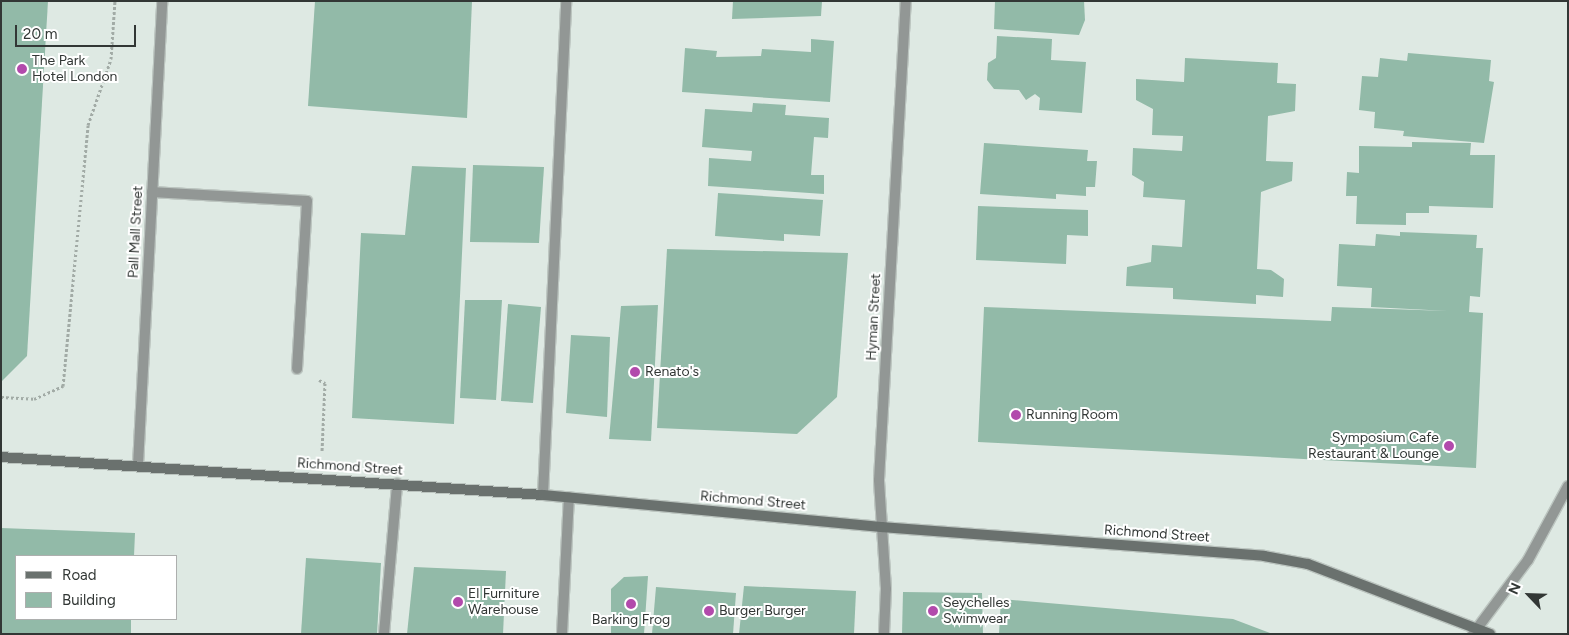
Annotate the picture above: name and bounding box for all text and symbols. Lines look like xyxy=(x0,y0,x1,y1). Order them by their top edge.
scale bar xyxy=(18,15,139,47)
text: 20 m xyxy=(23,25,57,43)
place label: The Park Hotel London xyxy=(32,53,117,85)
marker: The Park Hotel London xyxy=(16,63,28,75)
street label: Pall Mall Street xyxy=(125,185,147,279)
street label: Hyman Street xyxy=(863,273,885,361)
place label: Renato's xyxy=(645,364,699,380)
marker: Renato's xyxy=(629,366,641,378)
place label: Running Room xyxy=(1026,407,1118,423)
marker: Running Room xyxy=(1010,409,1022,421)
place label: Symposium Cafe Restaurant & Lounge xyxy=(1308,430,1439,462)
marker: Symposium Cafe Restaurant & Lounge xyxy=(1443,440,1455,452)
street label: Richmond Street xyxy=(296,455,404,479)
street label: Richmond Street xyxy=(699,488,807,514)
street label: Richmond Street xyxy=(1103,522,1211,546)
legend xyxy=(15,555,178,620)
text: Road xyxy=(62,566,97,584)
north arrow xyxy=(1504,570,1554,620)
text: N xyxy=(1505,580,1525,597)
place label: El Furniture Warehouse xyxy=(468,586,539,618)
text: Building xyxy=(62,591,116,609)
place label: Seychelles Swimwear xyxy=(943,595,1010,628)
marker: El Furniture Warehouse xyxy=(452,596,464,608)
marker: Barking Frog xyxy=(625,598,637,610)
place label: Burger Burger xyxy=(719,603,806,619)
marker: Burger Burger xyxy=(703,605,715,617)
marker: Seychelles Swimwear xyxy=(927,605,939,617)
place label: Barking Frog xyxy=(592,612,670,628)

